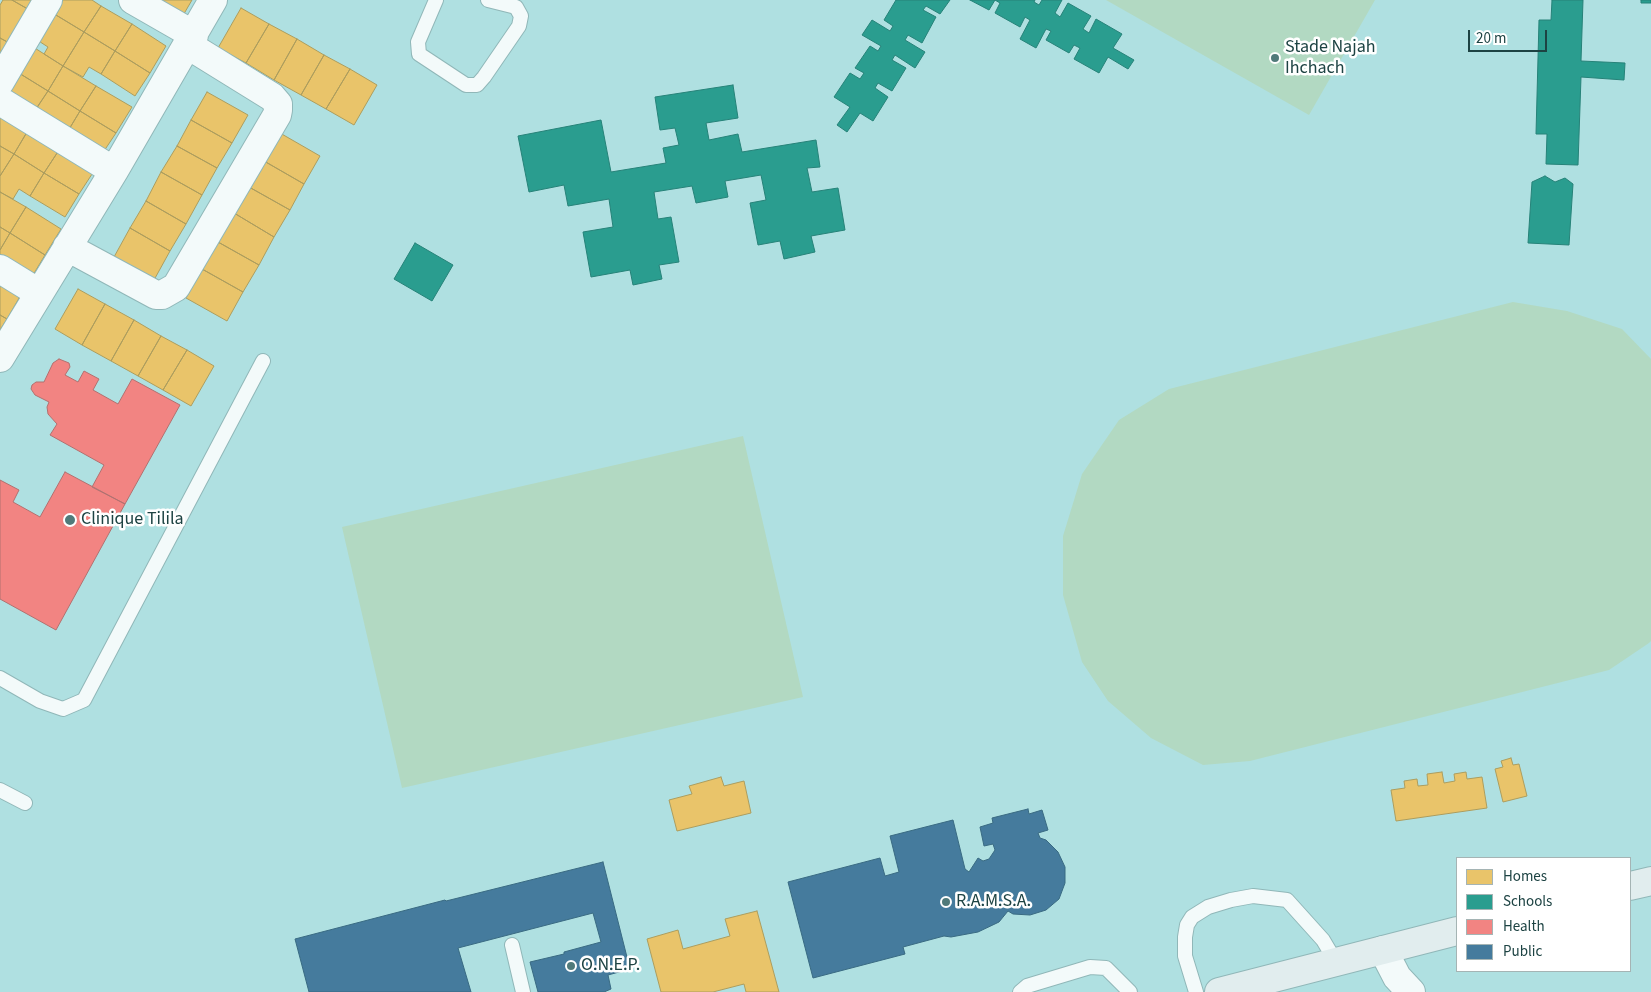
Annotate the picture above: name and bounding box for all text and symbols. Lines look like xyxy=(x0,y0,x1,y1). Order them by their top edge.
scale bar xyxy=(1471,20,1550,52)
text: 20 m xyxy=(1476,28,1506,49)
place label: Stade Najah Ihchach xyxy=(1285,37,1376,80)
marker: Stade Najah Ihchach xyxy=(1269,52,1281,64)
place label: Clinique Tilila xyxy=(81,509,184,531)
marker: Clinique Tilila xyxy=(63,513,77,527)
legend xyxy=(1456,857,1631,972)
text: Homes xyxy=(1503,866,1547,887)
place label: R.A.M.S.A. xyxy=(956,891,1031,913)
text: Schools xyxy=(1503,891,1552,912)
marker: R.A.M.S.A. xyxy=(940,896,952,908)
text: Health xyxy=(1503,916,1545,937)
text: Public xyxy=(1503,941,1542,962)
place label: O.N.E.P. xyxy=(581,955,640,977)
marker: O.N.E.P. xyxy=(565,960,577,972)

